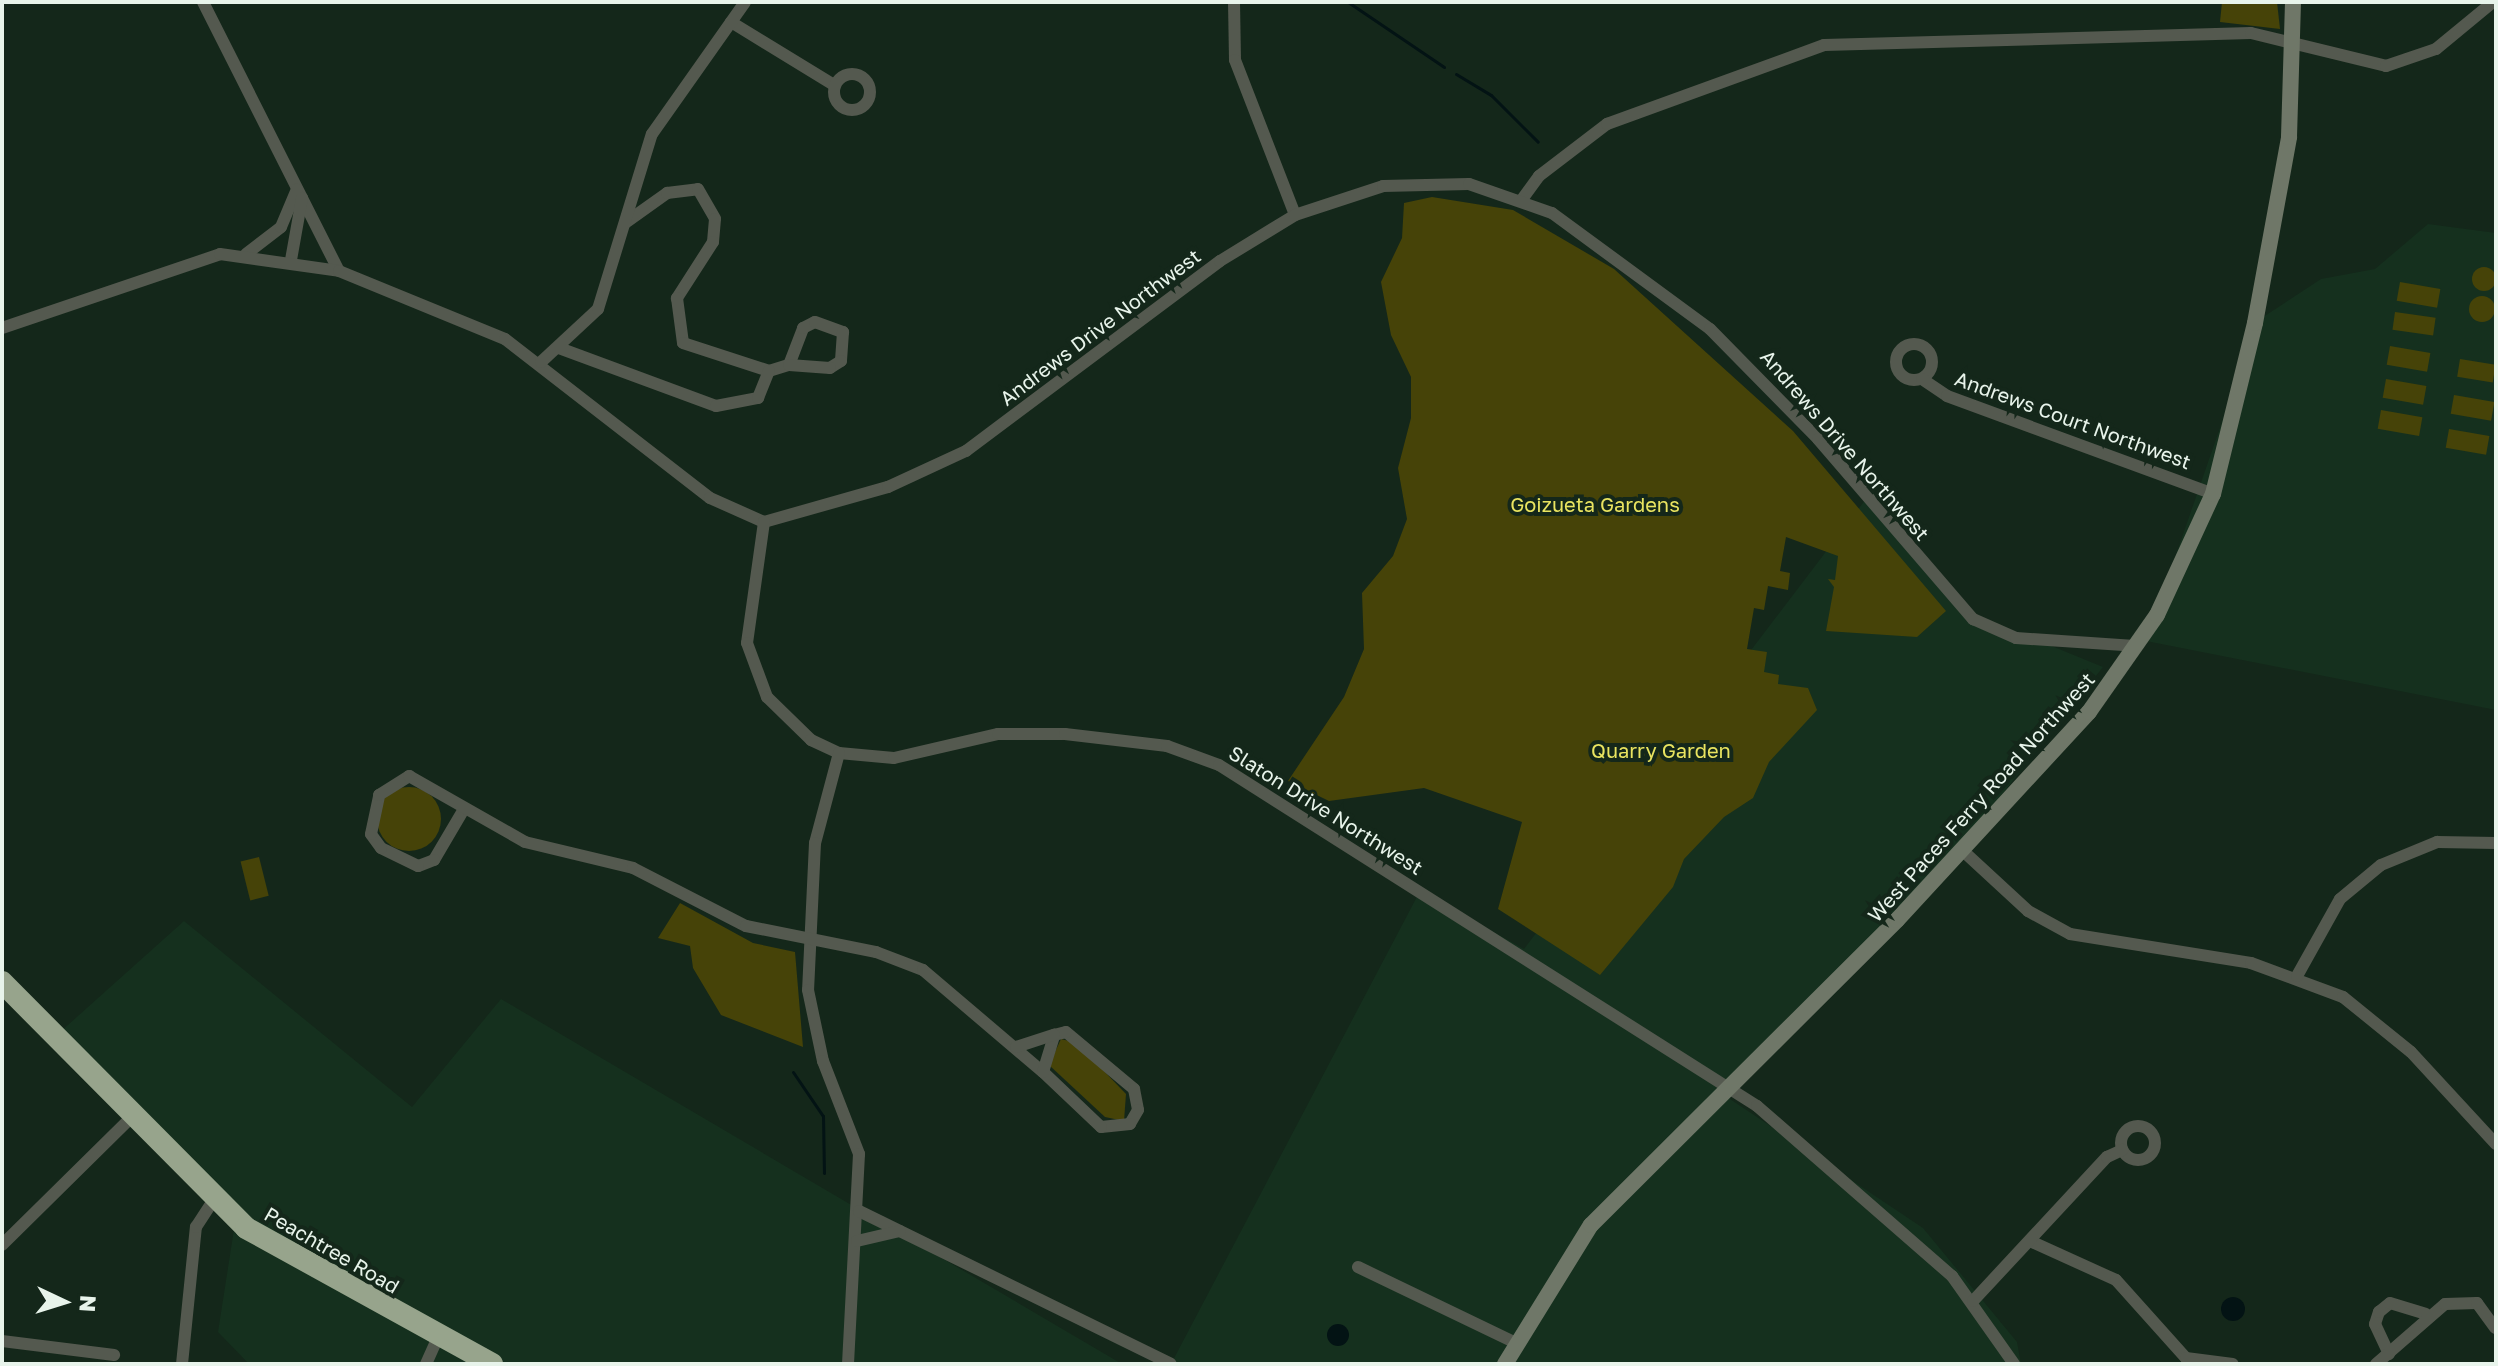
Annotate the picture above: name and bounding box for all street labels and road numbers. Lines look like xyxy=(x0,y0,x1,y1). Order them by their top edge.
street label: Andrews Drive Northwest xyxy=(995,244,1205,410)
street label: Andrews Drive Northwest xyxy=(1756,345,1934,545)
street label: Andrews Court Northwest xyxy=(1952,366,2194,474)
street label: West Paces Ferry Road Northwest xyxy=(1863,667,2099,927)
street label: Slaton Drive Northwest xyxy=(1225,741,1427,879)
street label: Peachtree Road xyxy=(260,1202,404,1298)

